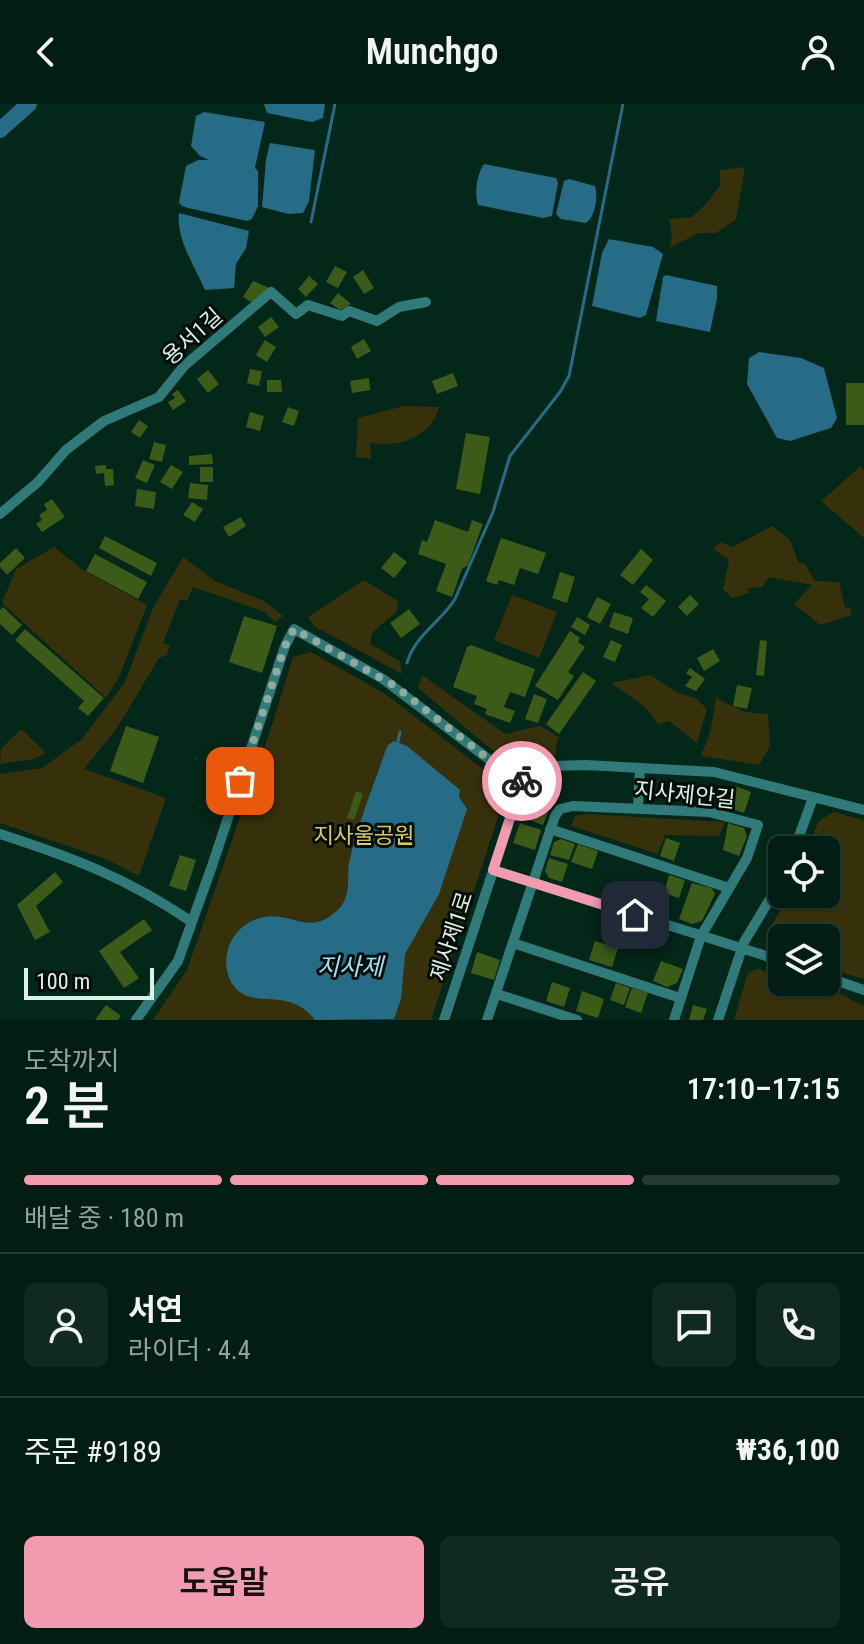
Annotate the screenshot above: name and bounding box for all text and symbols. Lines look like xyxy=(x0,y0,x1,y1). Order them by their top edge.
icon: back xyxy=(24,30,68,74)
icon: person xyxy=(796,30,840,74)
text: Munchgo xyxy=(366,31,498,73)
street label: 용서1길 xyxy=(157,303,227,370)
courier xyxy=(482,741,562,821)
pin xyxy=(206,747,274,815)
icon: bag xyxy=(218,759,262,803)
icon: bike xyxy=(500,759,544,803)
street label: 지사제안길 xyxy=(633,777,737,812)
park label: 지사울공원 xyxy=(313,823,415,848)
map controls xyxy=(768,836,840,996)
button: locate xyxy=(768,836,840,908)
pin xyxy=(601,881,669,949)
street label: 제사제1로 xyxy=(425,889,478,984)
icon: home xyxy=(613,893,657,937)
button: layers xyxy=(768,924,840,996)
water label: 지사제 xyxy=(317,953,386,981)
scale bar xyxy=(24,964,154,1000)
text: 100 m xyxy=(36,969,90,994)
text: 도착까지 xyxy=(24,1046,120,1076)
text: 17:10–17:15 xyxy=(687,1071,840,1106)
text: 2 분 xyxy=(24,1076,110,1137)
text: 배달 중 · 180 m xyxy=(24,1203,184,1233)
button: person xyxy=(24,1283,108,1367)
button: chat xyxy=(652,1283,736,1367)
button: phone xyxy=(756,1283,840,1367)
text: 서연 xyxy=(128,1292,183,1327)
text: 라이더 · 4.4 xyxy=(128,1335,251,1365)
text: ₩36,100 xyxy=(736,1432,840,1467)
text: 주문 #9189 xyxy=(24,1434,162,1469)
button: 도움말 xyxy=(24,1536,424,1628)
button: 공유 xyxy=(440,1536,840,1628)

